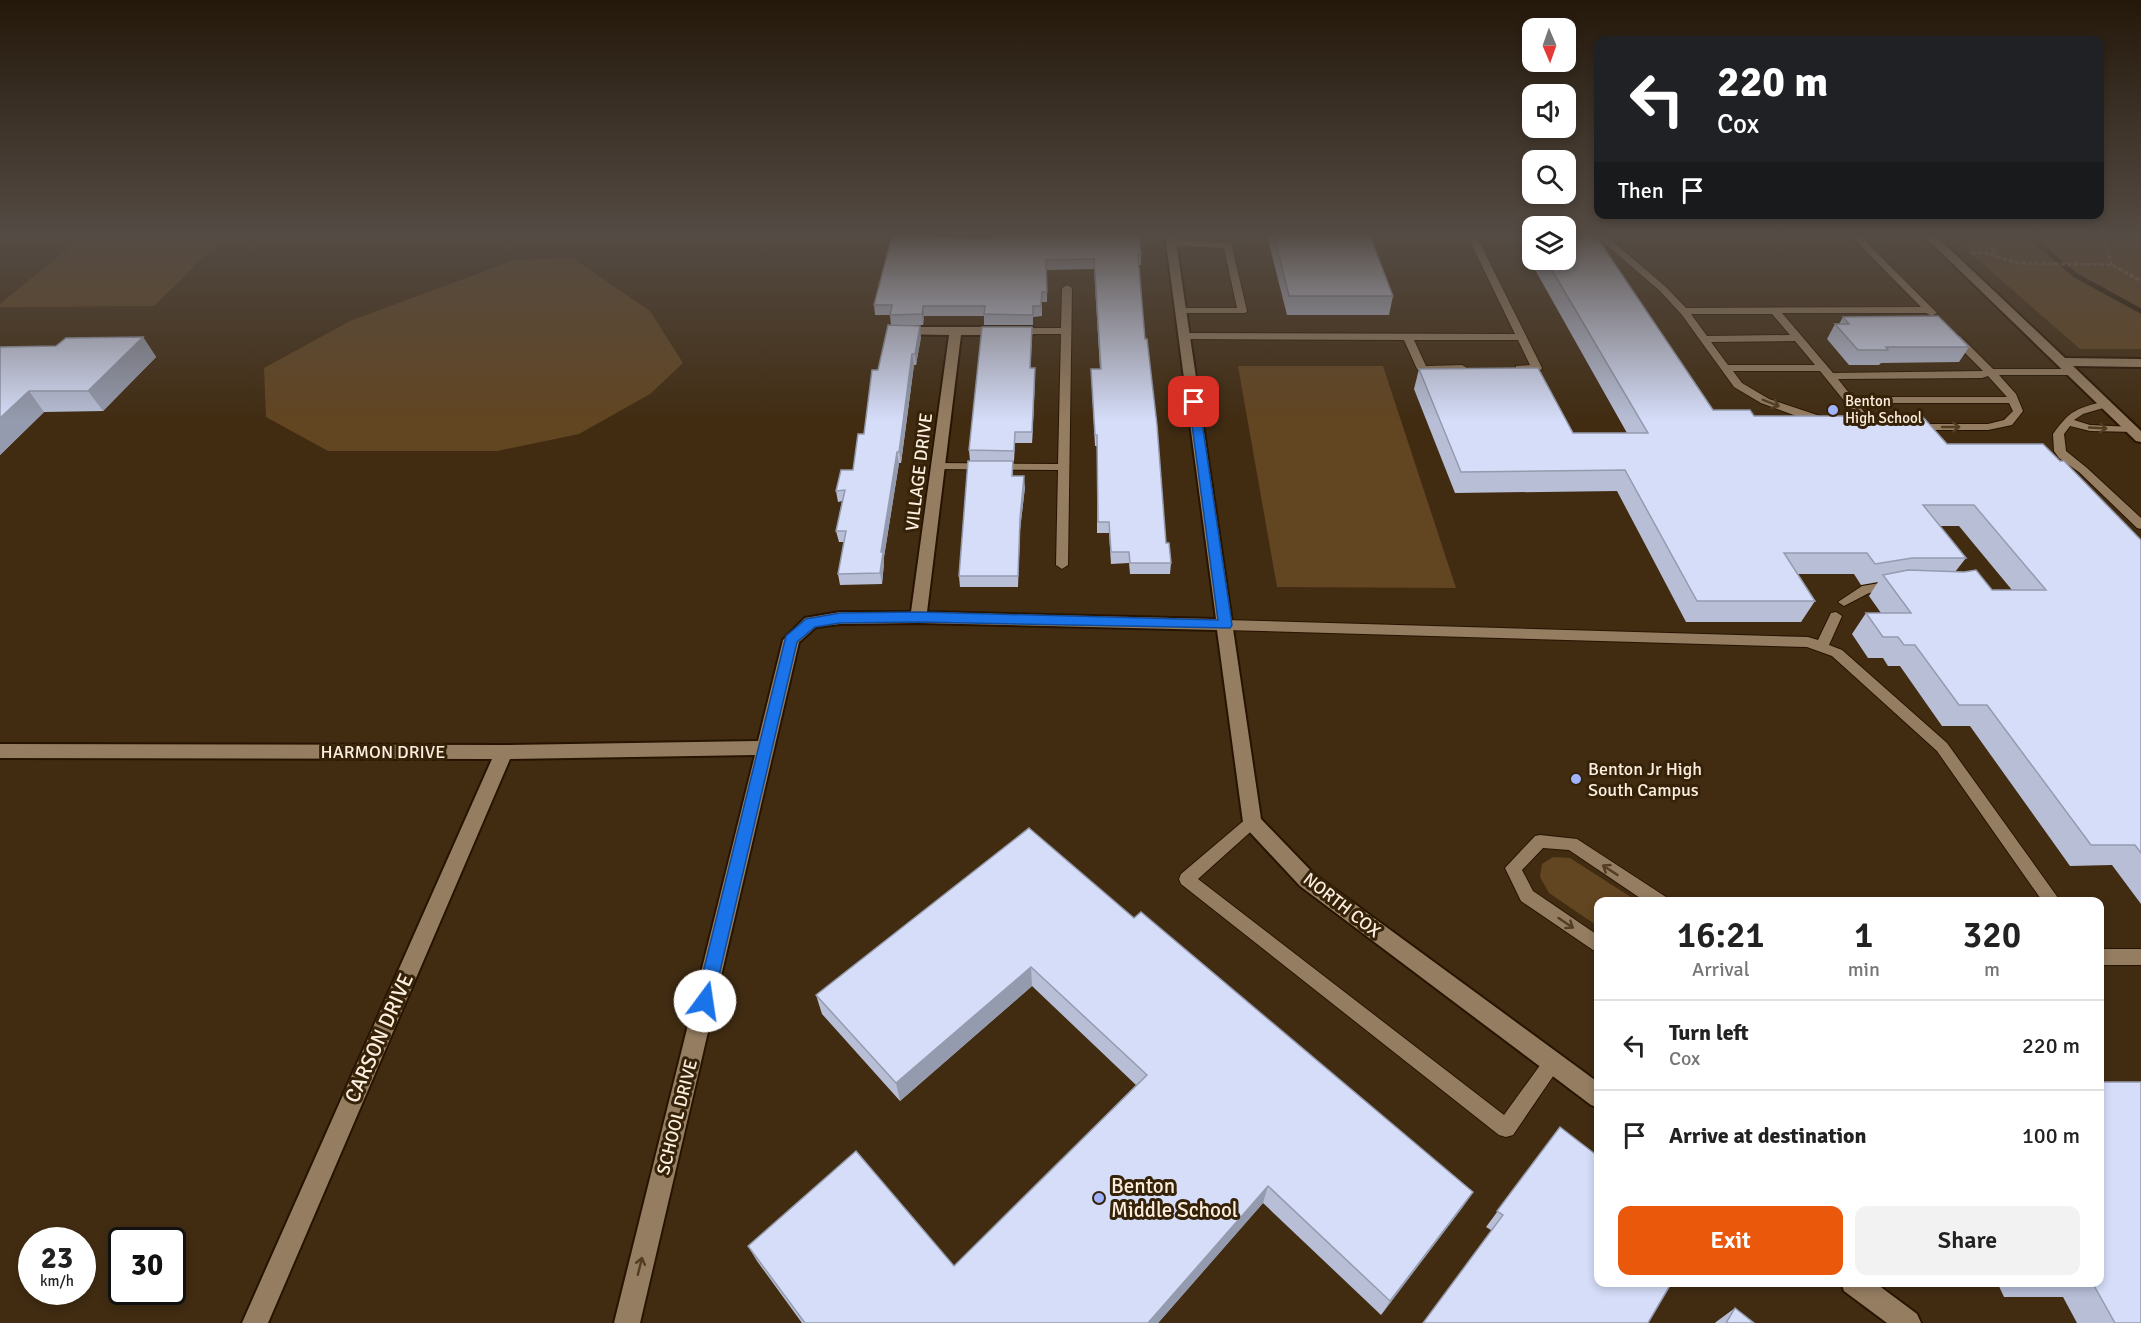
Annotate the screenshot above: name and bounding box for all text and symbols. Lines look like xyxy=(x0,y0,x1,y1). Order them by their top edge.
north arrow xyxy=(1522,18,1576,72)
map controls xyxy=(1522,18,1576,270)
text: 220 m xyxy=(1717,57,1828,108)
icon: left xyxy=(1618,60,1696,138)
button: sound xyxy=(1522,84,1576,138)
text: Cox xyxy=(1717,108,1759,141)
button: search xyxy=(1522,150,1576,204)
icon: arrive xyxy=(1676,174,1709,207)
text: Then xyxy=(1618,177,1664,204)
button: layers xyxy=(1522,216,1576,270)
pin xyxy=(1168,376,1219,427)
icon: arrive xyxy=(1177,385,1210,418)
place label: Benton High School xyxy=(1845,392,1922,427)
one-way arrow xyxy=(1762,398,1780,409)
marker: Benton High School xyxy=(1826,403,1840,417)
street label: VILLAGE DRIVE xyxy=(901,412,937,532)
one-way arrow xyxy=(1940,421,1960,433)
one-way arrow xyxy=(2088,423,2108,434)
street label: HARMON DRIVE xyxy=(321,741,445,763)
place label: Benton Jr High South Campus xyxy=(1588,758,1702,801)
marker: Benton Jr High South Campus xyxy=(1569,772,1583,786)
one-way arrow xyxy=(1602,863,1619,876)
street label: NORTH COX xyxy=(1299,868,1386,942)
text: 16:21 xyxy=(1677,913,1765,958)
text: 1 xyxy=(1854,913,1874,958)
text: 320 xyxy=(1963,913,2021,958)
one-way arrow xyxy=(1558,917,1574,929)
text: Arrival xyxy=(1692,957,1750,982)
text: min xyxy=(1848,957,1880,982)
text: m xyxy=(1984,957,2000,982)
street label: CARSON DRIVE xyxy=(339,969,419,1107)
position arrow xyxy=(673,969,737,1033)
text: Turn left xyxy=(1669,1019,1749,1046)
icon: left xyxy=(1618,1029,1651,1062)
text: 220 m xyxy=(2022,1032,2080,1059)
text: Cox xyxy=(1669,1046,1700,1071)
street label: SCHOOL DRIVE xyxy=(652,1057,702,1177)
icon: arrive xyxy=(1618,1119,1651,1152)
text: Arrive at destination xyxy=(1669,1122,1866,1149)
text: 100 m xyxy=(2022,1122,2080,1149)
place label: Benton Middle School xyxy=(1111,1173,1238,1223)
marker: Benton Middle School xyxy=(1092,1191,1106,1205)
button: Exit xyxy=(1618,1206,1843,1275)
button: Share xyxy=(1855,1206,2080,1275)
speed limit sign: 30 xyxy=(108,1227,186,1305)
text: 23 xyxy=(41,1240,73,1277)
one-way arrow xyxy=(635,1257,647,1276)
text: km/h xyxy=(40,1272,74,1290)

